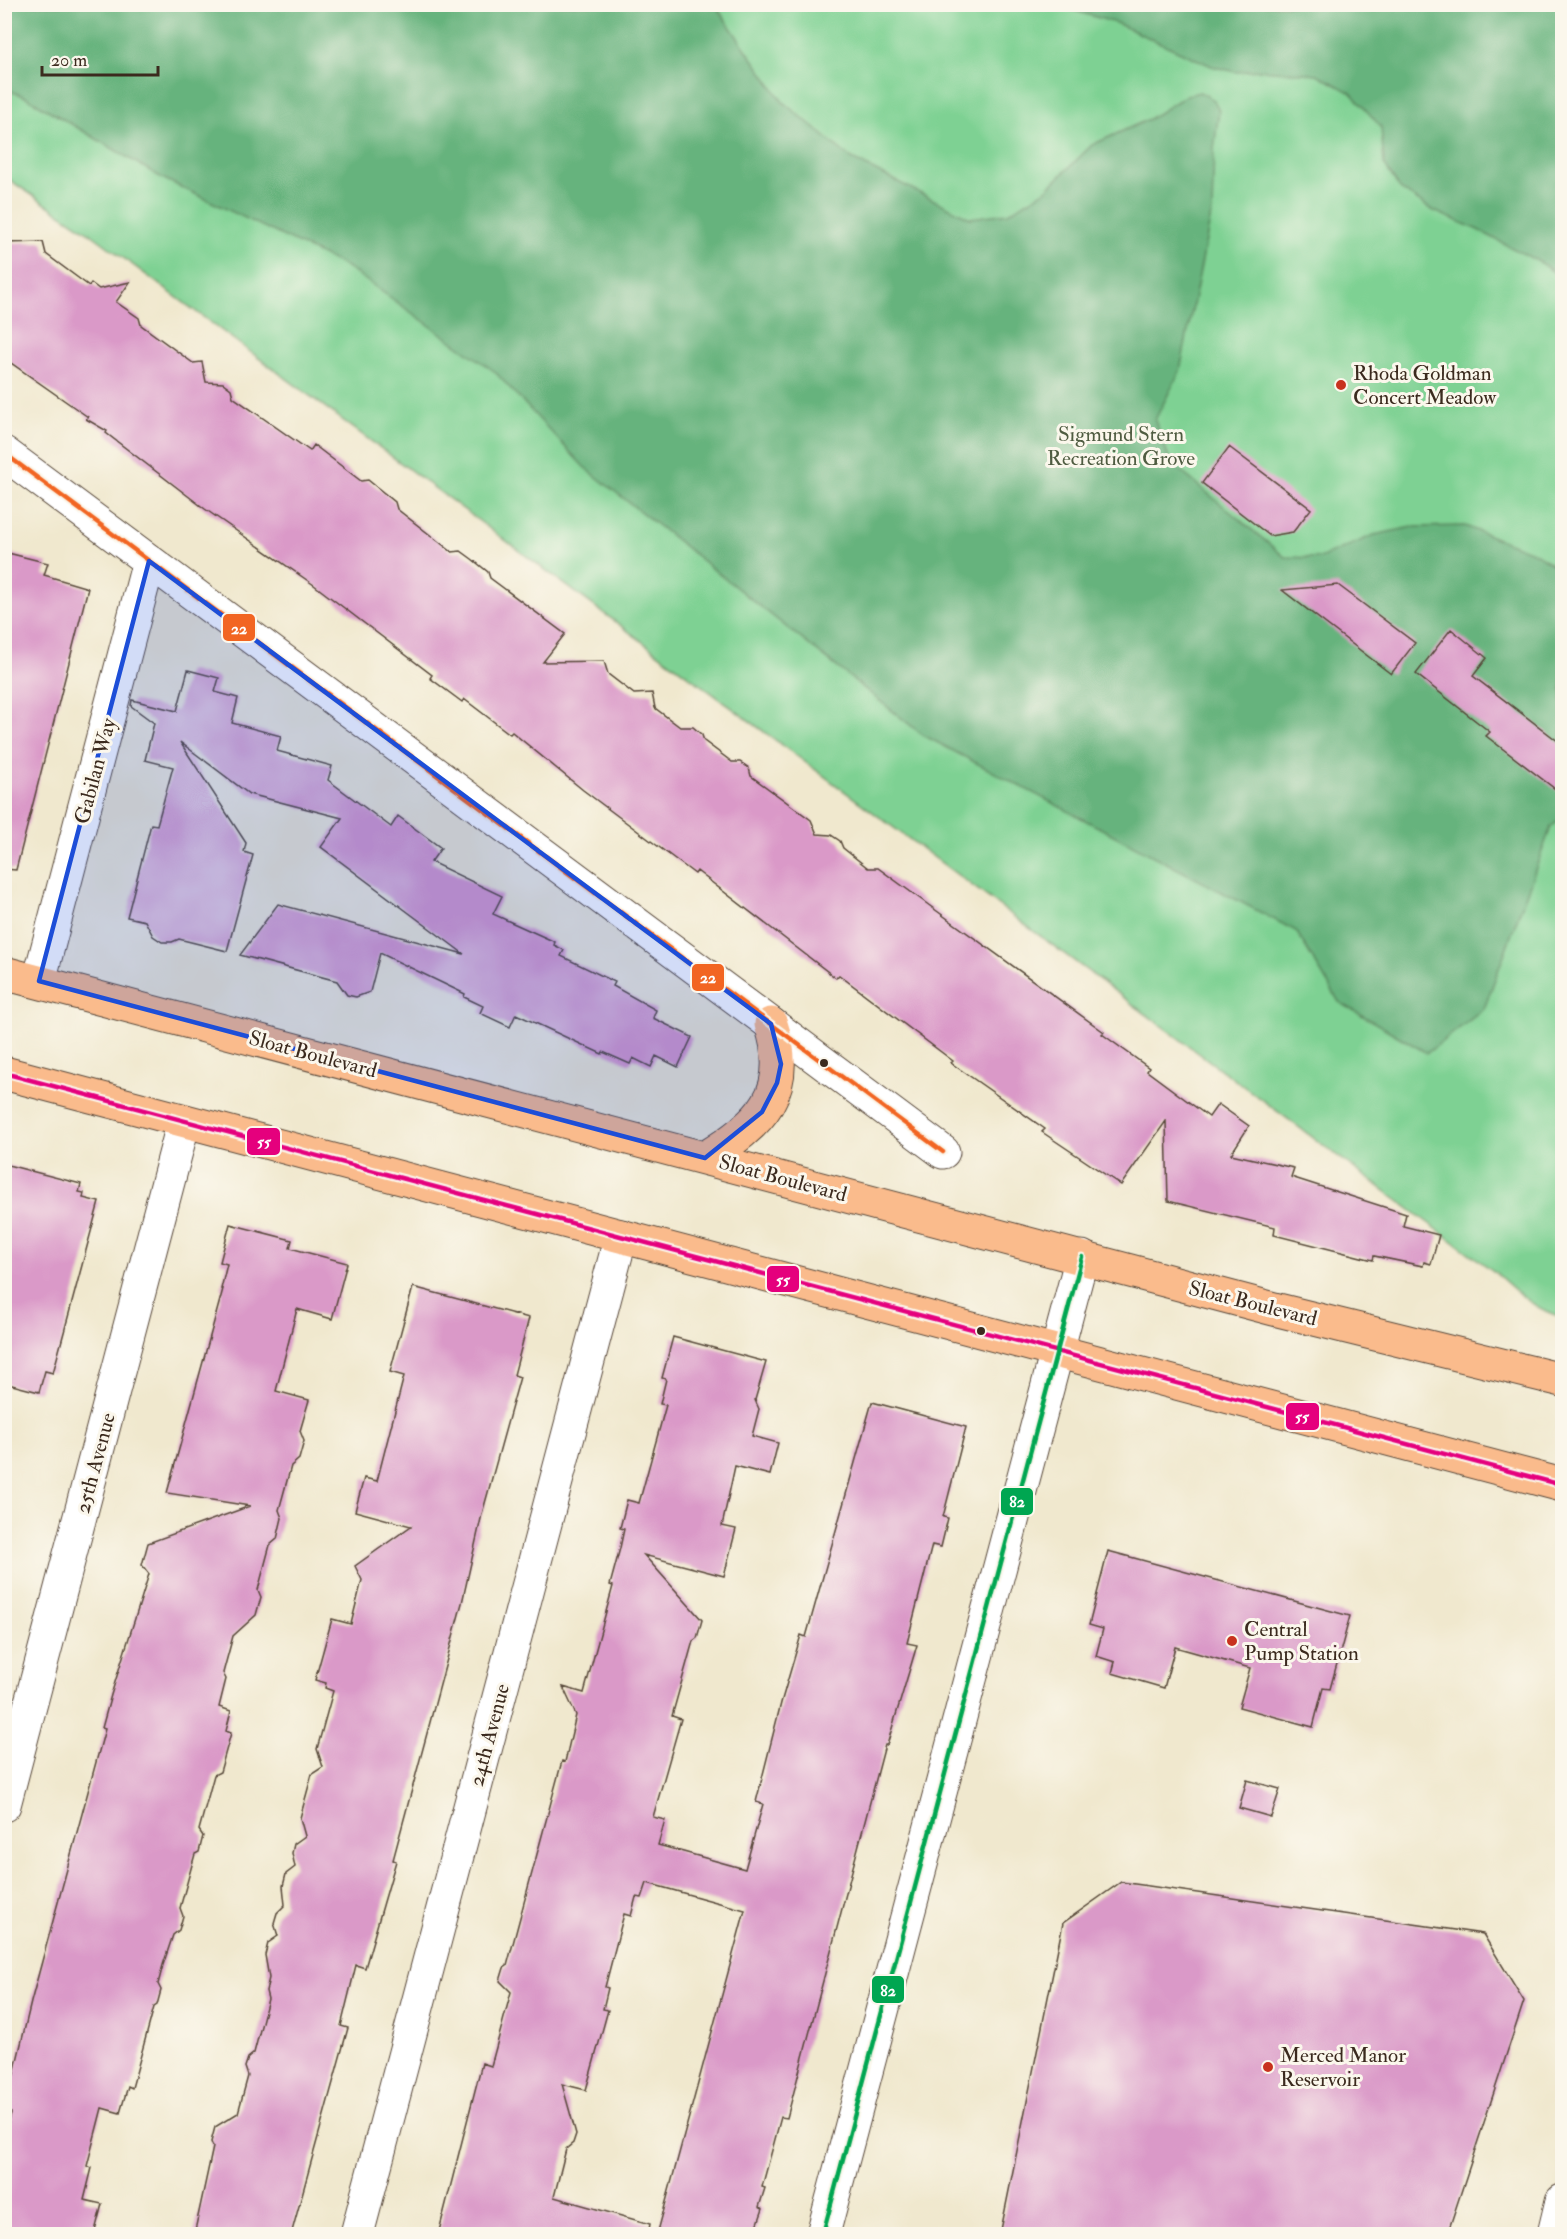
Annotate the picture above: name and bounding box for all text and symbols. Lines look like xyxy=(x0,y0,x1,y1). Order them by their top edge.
scale bar xyxy=(42,39,158,77)
text: 20 m xyxy=(51,49,87,72)
place label: Rhoda Goldman Concert Meadow xyxy=(1353,360,1497,411)
marker: Rhoda Goldman Concert Meadow xyxy=(1334,378,1348,392)
park label: Sigmund Stern Recreation Grove xyxy=(1047,421,1195,472)
line badge: 22 xyxy=(222,613,256,642)
text: 22 xyxy=(231,619,247,639)
street label: Gabilan Way xyxy=(68,714,123,827)
line badge: 22 xyxy=(691,963,725,992)
text: 22 xyxy=(700,968,716,988)
street label: Sloat Boulevard xyxy=(246,1024,380,1085)
unlabelled marker xyxy=(818,1057,830,1069)
line badge: 55 xyxy=(246,1127,281,1156)
text: 55 xyxy=(257,1132,272,1152)
street label: Sloat Boulevard xyxy=(716,1148,850,1209)
line badge: 55 xyxy=(766,1265,800,1293)
text: 55 xyxy=(776,1270,791,1290)
street label: Sloat Boulevard xyxy=(1186,1274,1321,1333)
unlabelled marker xyxy=(975,1325,987,1337)
line badge: 55 xyxy=(1285,1402,1320,1431)
text: 55 xyxy=(1295,1407,1310,1427)
street label: 25th Avenue xyxy=(69,1410,122,1516)
line badge: 82 xyxy=(1000,1487,1034,1516)
text: 82 xyxy=(1009,1492,1025,1512)
place label: Central Pump Station xyxy=(1244,1616,1359,1667)
marker: Central Pump Station xyxy=(1225,1634,1239,1648)
street label: 24th Avenue xyxy=(463,1681,516,1789)
line badge: 82 xyxy=(871,1975,905,2004)
text: 82 xyxy=(880,1981,896,2001)
place label: Merced Manor Reservoir xyxy=(1280,2042,1406,2093)
marker: Merced Manor Reservoir xyxy=(1261,2060,1275,2074)

